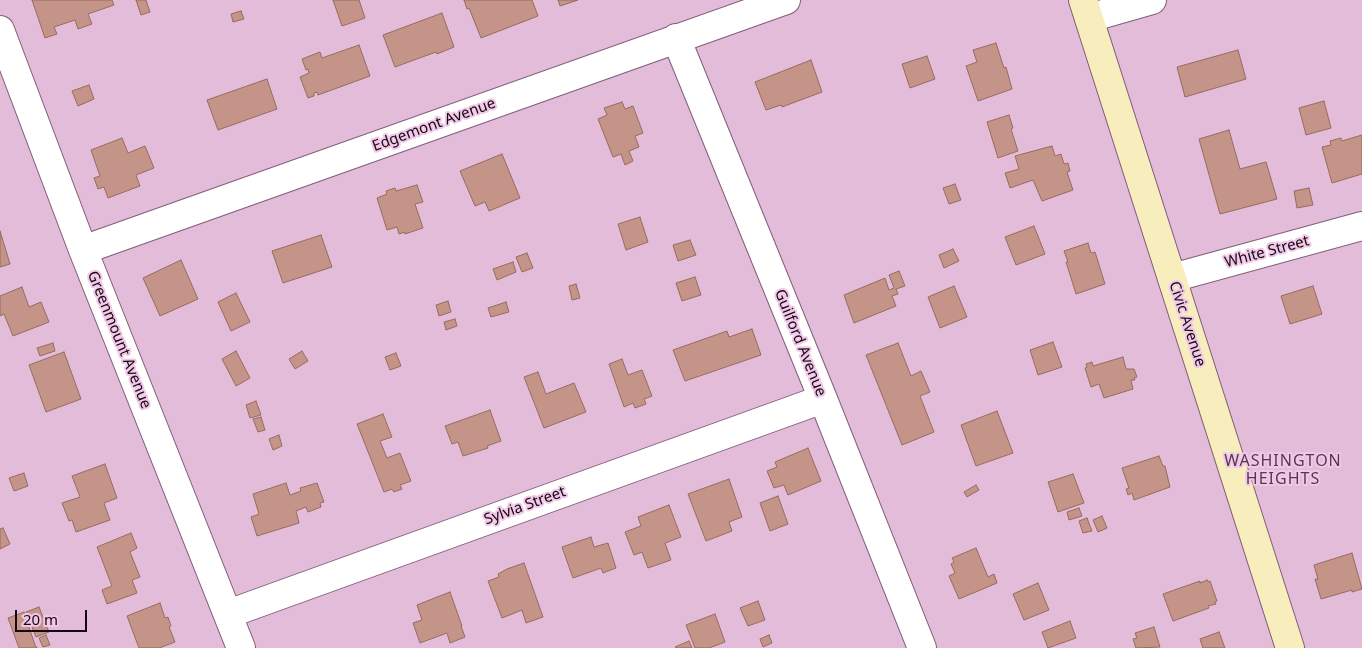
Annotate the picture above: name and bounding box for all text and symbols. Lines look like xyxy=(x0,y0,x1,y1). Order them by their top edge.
street label: Edgemont Avenue xyxy=(370,94,498,156)
street label: White Street xyxy=(1223,232,1311,272)
street label: Greenmount Avenue xyxy=(83,269,155,411)
street label: Civic Avenue xyxy=(1165,279,1209,369)
street label: Guilford Avenue xyxy=(770,287,830,399)
district label: WASHINGTON HEIGHTS xyxy=(1223,451,1343,489)
street label: Sylvia Street xyxy=(482,483,568,529)
scale bar xyxy=(18,600,90,632)
text: 20 m xyxy=(23,609,58,629)

